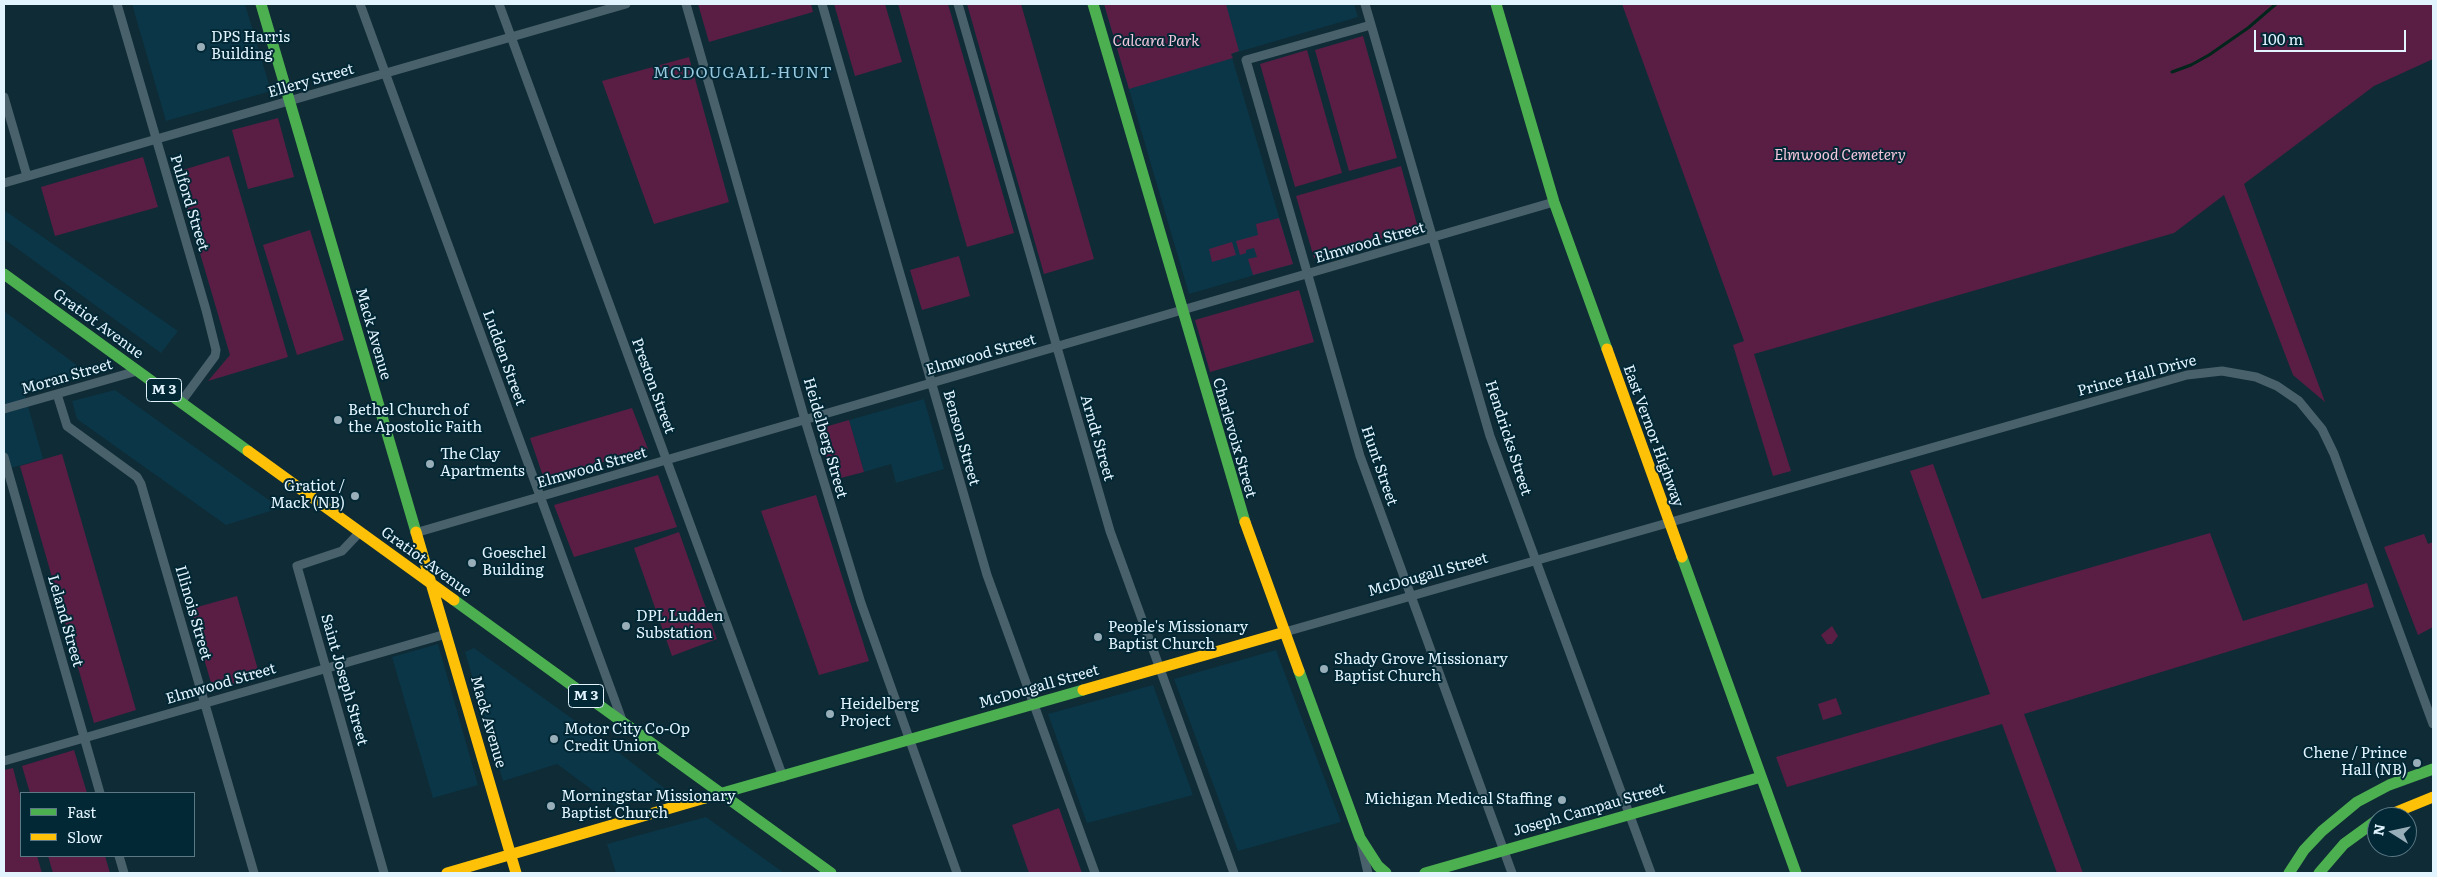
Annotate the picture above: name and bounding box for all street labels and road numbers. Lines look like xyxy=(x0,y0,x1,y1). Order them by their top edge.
street label: Ellery Street xyxy=(266,60,356,102)
street label: Pulford Street xyxy=(166,153,212,253)
street label: Elmwood Street xyxy=(1313,219,1427,267)
street label: Gratiot Avenue xyxy=(49,285,147,363)
street label: Mack Avenue xyxy=(351,286,395,382)
street label: Ludden Street xyxy=(478,308,530,408)
street label: Elmwood Street xyxy=(924,331,1038,379)
street label: Preston Street xyxy=(627,336,679,436)
street label: Prince Hall Drive xyxy=(2076,351,2198,401)
street label: Moran Street xyxy=(19,355,115,399)
street label: East Vernor Highway xyxy=(1619,362,1687,510)
street label: Heidelberg Street xyxy=(799,375,851,501)
street label: Charlevoix Street xyxy=(1208,376,1260,500)
road number: M 3 xyxy=(146,378,182,402)
street label: Hendricks Street xyxy=(1481,378,1535,498)
street label: Benson Street xyxy=(939,388,983,488)
street label: Arndt Street xyxy=(1076,393,1118,483)
street label: Hunt Street xyxy=(1357,424,1401,508)
street label: Elmwood Street xyxy=(535,444,649,492)
street label: Gratiot Avenue xyxy=(377,523,475,601)
street label: McDougall Street xyxy=(1366,549,1490,601)
street label: Illinois Street xyxy=(171,564,215,662)
street label: Leland Street xyxy=(43,573,87,669)
street label: Saint Joseph Street xyxy=(317,612,371,748)
street label: Elmwood Street xyxy=(164,660,278,708)
street label: McDougall Street xyxy=(977,661,1101,713)
street label: Mack Avenue xyxy=(466,674,510,770)
road number: M 3 xyxy=(568,684,604,708)
street label: Joseph Campau Street xyxy=(1511,780,1667,840)

